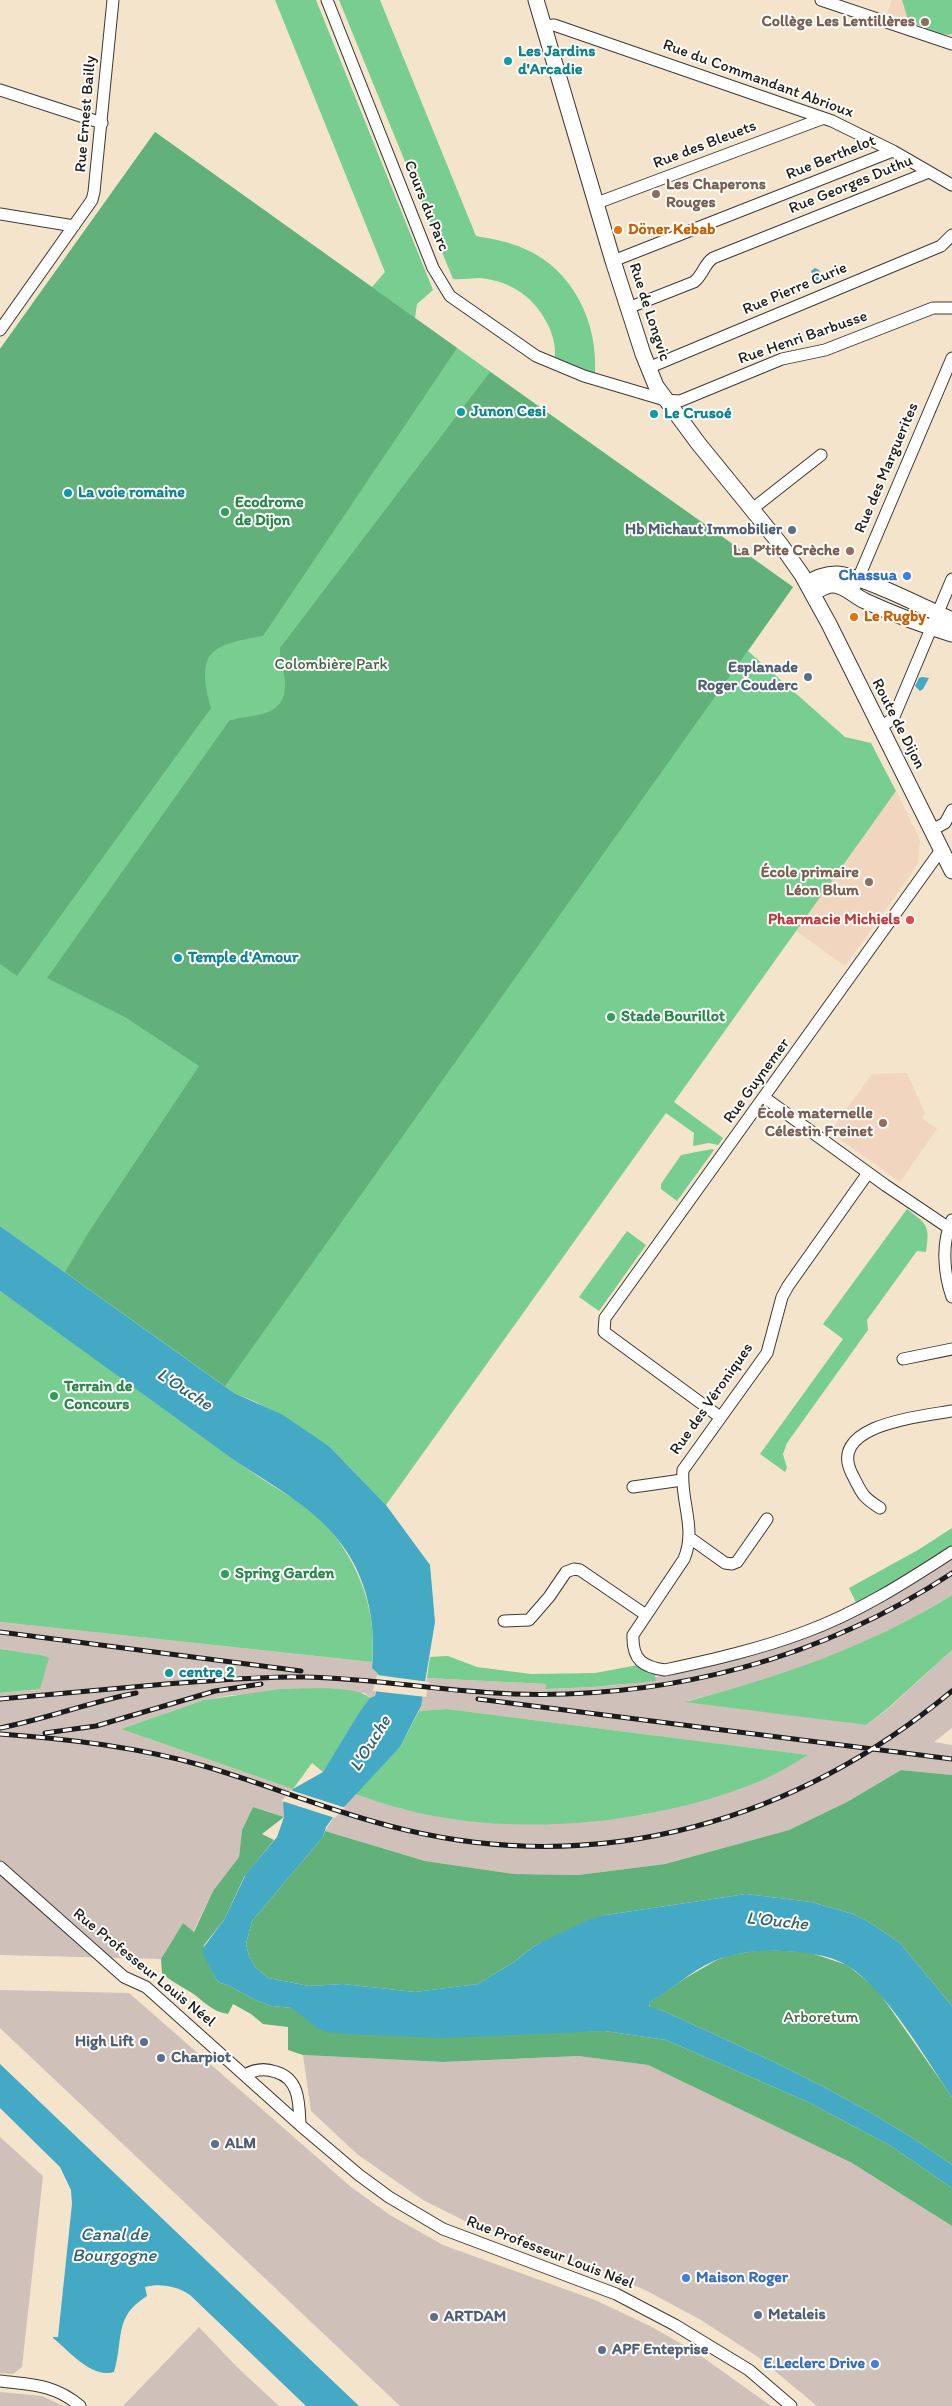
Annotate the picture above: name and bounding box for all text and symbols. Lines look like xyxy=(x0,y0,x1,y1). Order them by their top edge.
place label: Collège Les Lentillères xyxy=(762,12,915,32)
marker: Collège Les Lentillères xyxy=(919,16,931,28)
street label: Rue du Commandant Abrioux xyxy=(660,35,856,123)
place label: Les Jardins d'Arcadie xyxy=(518,42,595,80)
street label: Rue Ernest Bailly xyxy=(71,55,101,173)
marker: Les Jardins d'Arcadie xyxy=(502,55,514,67)
street label: Rue des Bleuets xyxy=(651,117,759,173)
street label: Rue Berthelot xyxy=(783,131,879,185)
street label: Rue Georges Duthu xyxy=(786,151,916,219)
street label: Cours du Parc xyxy=(399,158,453,254)
place label: Les Chaperons Rouges xyxy=(666,175,766,213)
marker: Les Chaperons Rouges xyxy=(650,188,662,200)
place label: Döner Kebab xyxy=(628,220,715,240)
marker: Döner Kebab xyxy=(612,224,624,236)
street label: Rue Pierre Curie xyxy=(740,258,850,320)
street label: Rue de Longvic xyxy=(624,260,674,364)
street label: Rue Henri Barbusse xyxy=(736,307,870,369)
street label: Rue des Marguerites xyxy=(851,400,923,536)
place label: Junon Cesi xyxy=(471,402,546,422)
place label: Le Crusoé xyxy=(664,404,732,424)
marker: Junon Cesi xyxy=(455,406,467,418)
marker: Le Crusoé xyxy=(648,408,660,420)
place label: La voie romaine xyxy=(78,483,185,503)
marker: La voie romaine xyxy=(62,487,74,499)
place label: Ecodrome de Dijon xyxy=(235,493,304,531)
marker: Ecodrome de Dijon xyxy=(219,506,231,518)
place label: Hb Michaut Immobilier xyxy=(625,520,782,540)
marker: Hb Michaut Immobilier xyxy=(786,524,798,536)
place label: La P’tite Crèche xyxy=(733,541,840,561)
marker: La P’tite Crèche xyxy=(844,545,856,557)
place label: Chassua xyxy=(838,566,897,586)
marker: Chassua xyxy=(901,570,913,582)
place label: Le Rugby xyxy=(864,607,926,627)
marker: Le Rugby xyxy=(848,611,860,623)
park label: Colombière Park xyxy=(274,655,388,675)
place label: Esplanade Roger Couderc xyxy=(698,658,798,696)
marker: Esplanade Roger Couderc xyxy=(802,671,814,683)
street label: Route de Dijon xyxy=(867,675,929,773)
place label: École primaire Léon Blum xyxy=(761,863,859,901)
marker: École primaire Léon Blum xyxy=(863,876,875,888)
place label: Pharmacie Michiels xyxy=(768,910,900,930)
marker: Pharmacie Michiels xyxy=(904,914,916,926)
place label: Temple d'Amour xyxy=(188,948,298,968)
marker: Temple d'Amour xyxy=(172,952,184,964)
place label: Stade Bourillot xyxy=(621,1007,725,1027)
marker: Stade Bourillot xyxy=(605,1011,617,1023)
street label: Rue Guynemer xyxy=(720,1035,794,1127)
place label: École maternelle Célestin Freinet xyxy=(758,1104,873,1142)
marker: École maternelle Célestin Freinet xyxy=(877,1117,889,1129)
street label: Rue des Véroniques xyxy=(666,1339,758,1459)
water label: L'Ouche xyxy=(152,1364,216,1416)
place label: Terrain de Concours xyxy=(64,1377,132,1415)
marker: Terrain de Concours xyxy=(48,1390,60,1402)
place label: Spring Garden xyxy=(235,1564,334,1584)
marker: Spring Garden xyxy=(219,1568,231,1580)
place label: centre 2 xyxy=(179,1663,235,1683)
marker: centre 2 xyxy=(163,1667,175,1679)
water label: L'Ouche xyxy=(346,1712,396,1776)
street label: Rue Professeur Louis Néel xyxy=(69,1905,219,2031)
water label: L'Ouche xyxy=(745,1908,809,1936)
park label: Arboretum xyxy=(784,2008,858,2028)
place label: High Lift xyxy=(75,2032,134,2052)
marker: High Lift xyxy=(138,2036,150,2048)
place label: Charpiot xyxy=(171,2048,231,2068)
marker: Charpiot xyxy=(155,2052,167,2064)
place label: ALM xyxy=(225,2134,256,2154)
marker: ALM xyxy=(209,2138,221,2150)
street label: Rue Professeur Louis Néel xyxy=(464,2212,636,2294)
water label: Canal de Bourgogne xyxy=(72,2224,156,2266)
place label: Maison Roger xyxy=(696,2268,788,2288)
marker: Maison Roger xyxy=(680,2272,692,2284)
place label: Metaleis xyxy=(768,2305,826,2325)
place label: ARTDAM xyxy=(444,2307,506,2327)
marker: Metaleis xyxy=(752,2309,764,2321)
marker: ARTDAM xyxy=(428,2311,440,2323)
place label: APF Enteprise xyxy=(612,2340,708,2360)
marker: APF Enteprise xyxy=(596,2344,608,2356)
place label: E.Leclerc Drive xyxy=(763,2354,865,2374)
marker: E.Leclerc Drive xyxy=(869,2358,881,2370)

